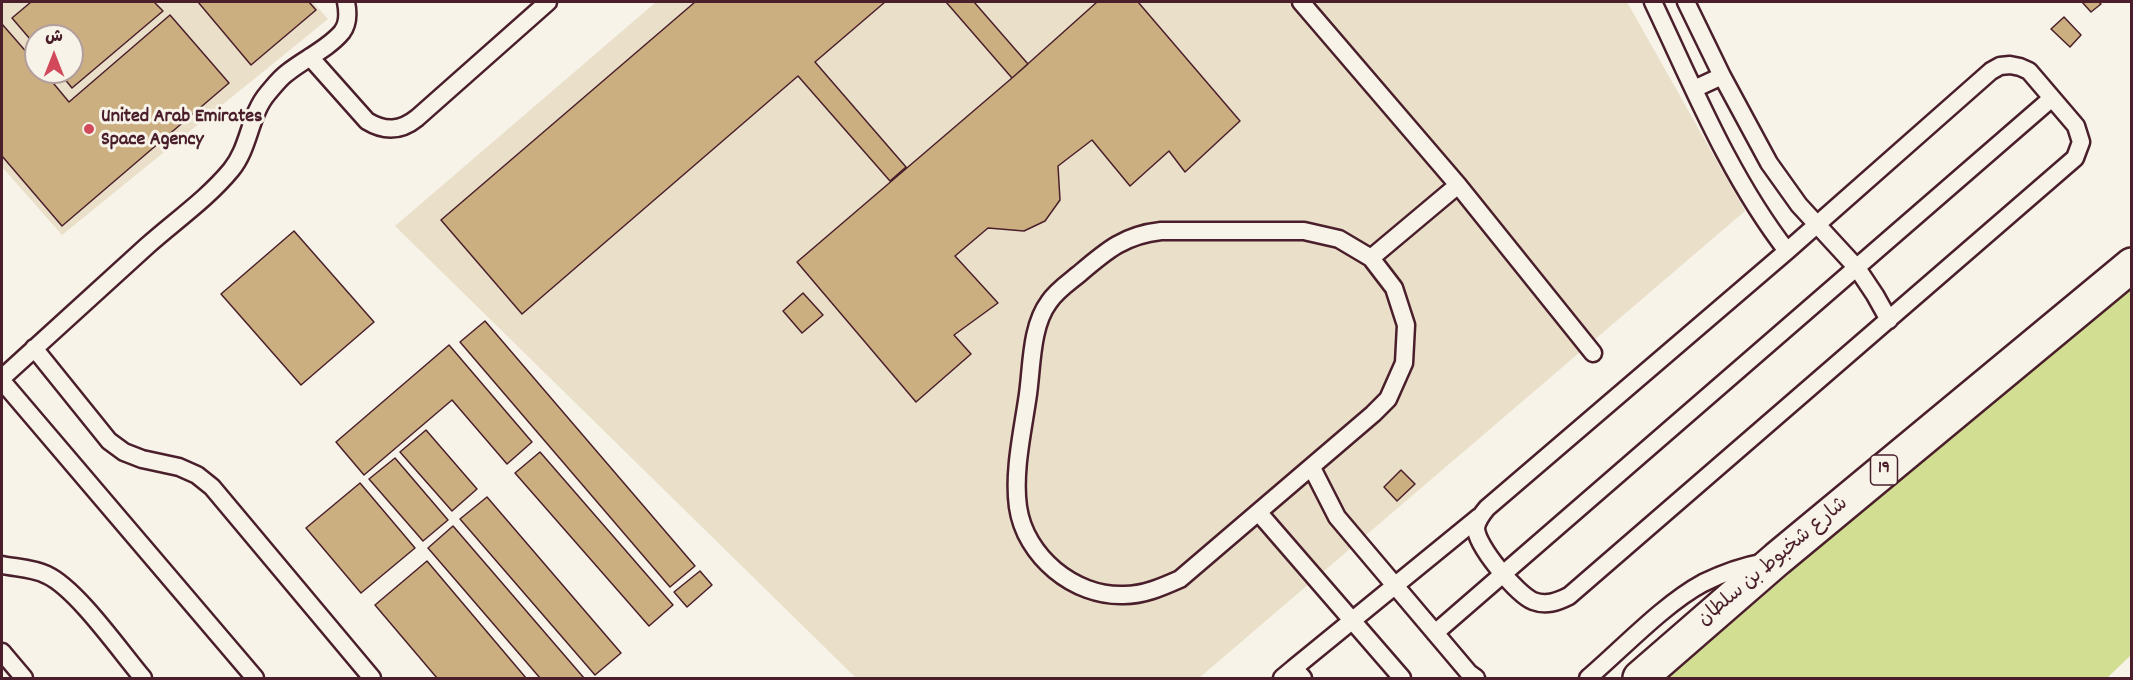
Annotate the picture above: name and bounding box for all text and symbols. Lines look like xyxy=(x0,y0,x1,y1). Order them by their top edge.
north arrow xyxy=(24,24,84,84)
text: ش xyxy=(45,26,63,49)
place label: United Arab Emirates Space Agency xyxy=(101,106,263,153)
marker: United Arab Emirates Space Agency xyxy=(82,122,96,136)
road number: 19 xyxy=(1870,455,1898,485)
street label: شارع شخبوط بن سلطان xyxy=(1694,493,1854,633)

